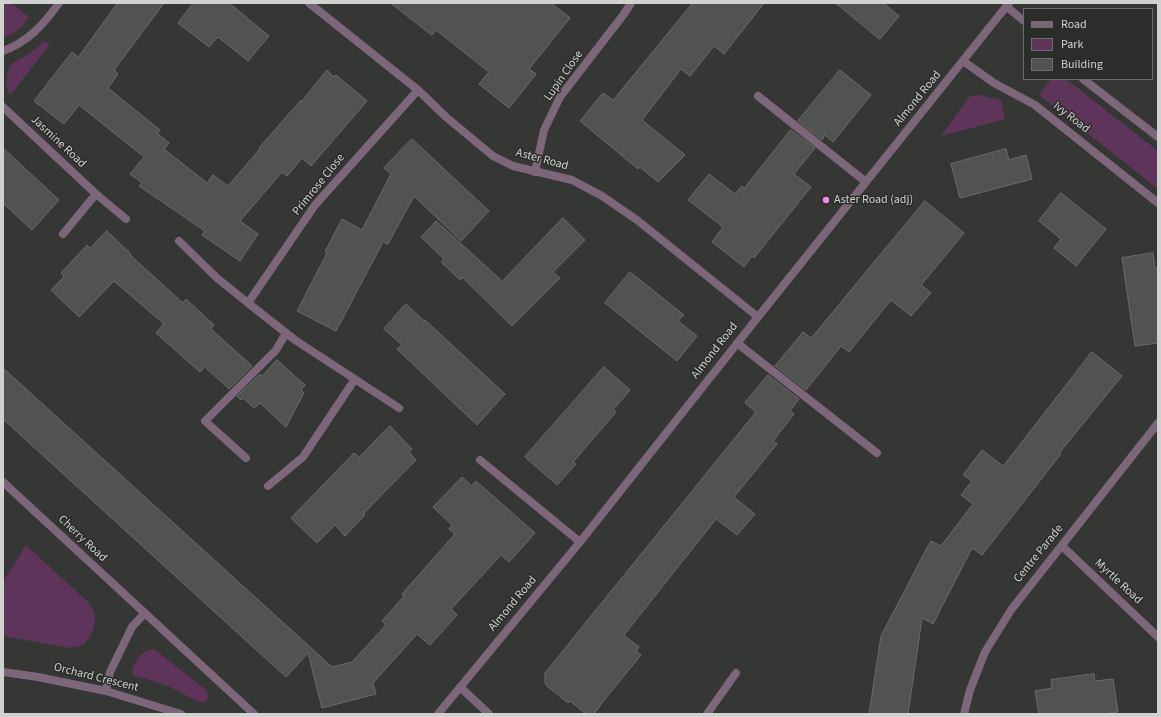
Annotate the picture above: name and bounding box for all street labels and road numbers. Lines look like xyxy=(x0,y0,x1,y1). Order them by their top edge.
street label: Lupin Close xyxy=(541,48,587,104)
street label: Almond Road xyxy=(891,68,945,130)
street label: Ivy Road xyxy=(1050,99,1092,137)
street label: Jasmine Road xyxy=(27,113,89,171)
street label: Aster Road xyxy=(514,146,570,174)
street label: Primrose Close xyxy=(290,151,348,219)
street label: Almond Road xyxy=(689,320,741,382)
street label: Cherry Road xyxy=(55,513,109,565)
street label: Centre Parade xyxy=(1011,522,1067,586)
street label: Myrtle Road xyxy=(1091,556,1145,608)
street label: Almond Road xyxy=(486,574,540,634)
street label: Orchard Crescent xyxy=(52,661,140,695)

